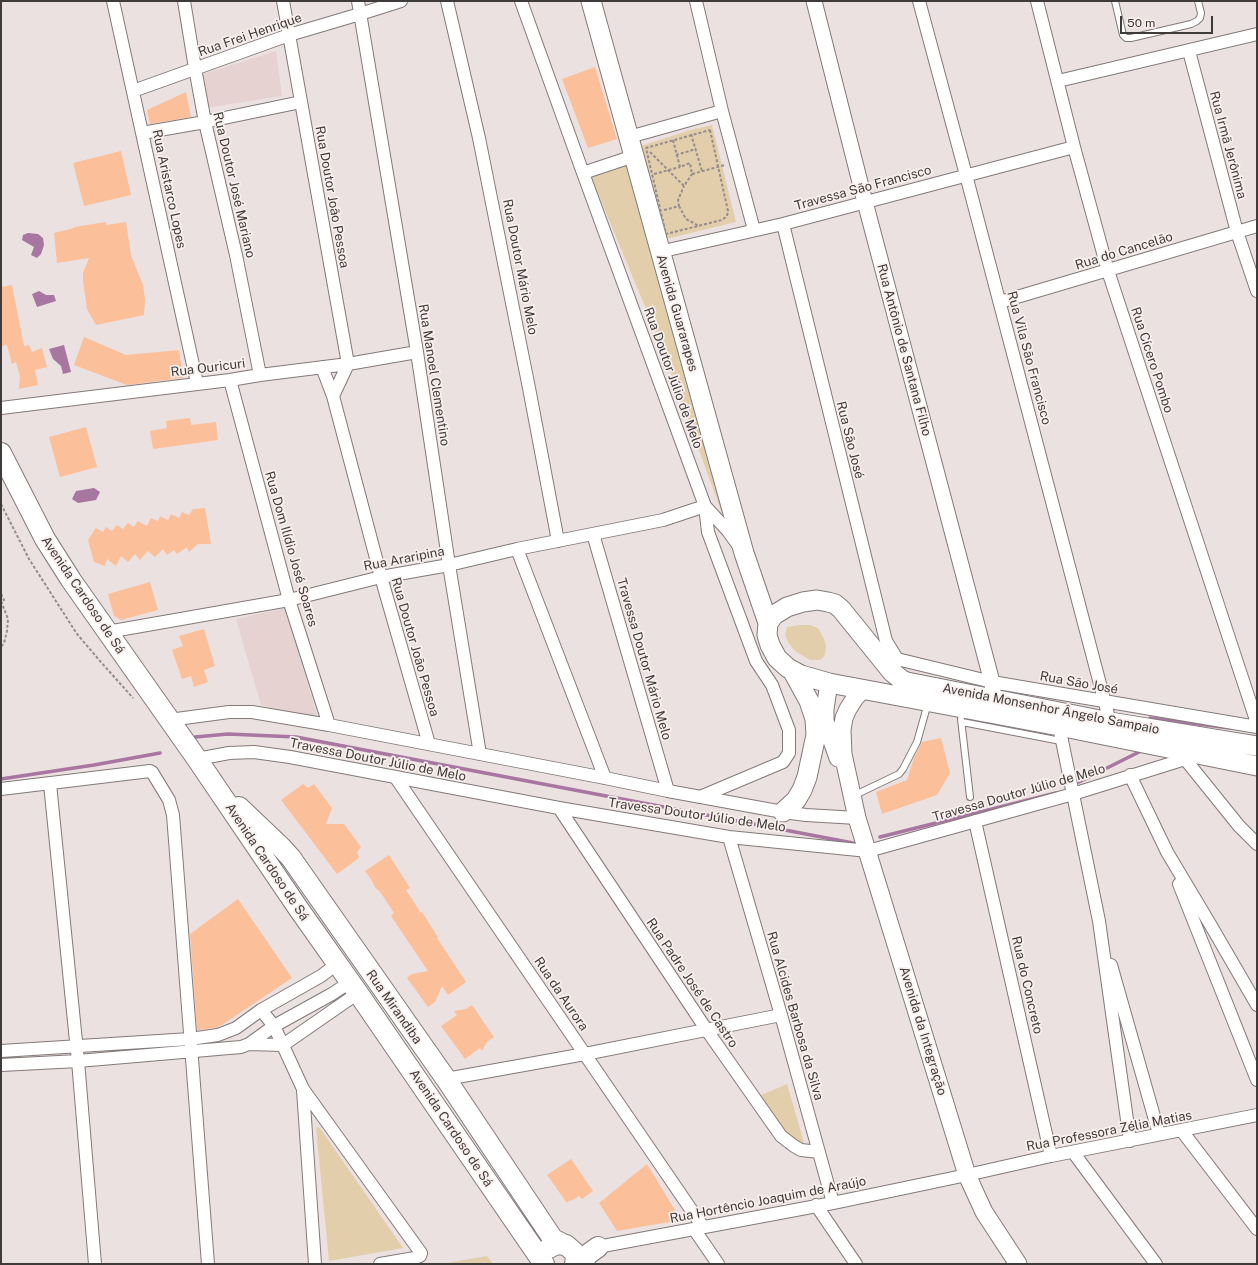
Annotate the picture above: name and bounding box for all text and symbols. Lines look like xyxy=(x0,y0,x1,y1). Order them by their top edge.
scale bar xyxy=(1122,8,1215,34)
street label: Rua Frei Henrique xyxy=(196,10,304,60)
text: 50 m xyxy=(1127,16,1155,30)
street label: Rua Irmã Jerônima xyxy=(1206,89,1250,201)
street label: Rua Doutor José Mariano xyxy=(210,110,258,260)
street label: Rua Doutor João Pessoa xyxy=(312,125,352,269)
street label: Rua Aristarco Lopes xyxy=(149,128,189,250)
street label: Travessa São Francisco xyxy=(793,162,933,214)
street label: Rua Doutor Mário Melo xyxy=(499,198,541,336)
street label: Rua do Cancelão xyxy=(1073,229,1175,273)
street label: Avenida Guararapes xyxy=(653,253,701,373)
street label: Rua Antônio de Santana Filho xyxy=(873,262,935,438)
street label: Rua Vila São Francisco xyxy=(1004,290,1054,426)
street label: Rua Manoel Clementino xyxy=(415,303,453,447)
street label: Rua Doutor Júlio de Melo xyxy=(640,305,706,451)
street label: Rua Cícero Pombo xyxy=(1128,305,1176,415)
street label: Rua Ouricuri xyxy=(170,356,246,380)
street label: Rua São José xyxy=(833,400,867,480)
street label: Rua Dom Ilídio José Soares xyxy=(261,469,321,629)
street label: Avenida Cardoso de Sá xyxy=(38,533,128,657)
street label: Rua Araripina xyxy=(362,544,446,574)
street label: Rua Doutor João Pessoa xyxy=(388,576,442,718)
street label: Travessa Doutor Mário Melo xyxy=(613,576,675,742)
street label: Rua São José xyxy=(1039,668,1119,698)
street label: Avenida Monsenhor Ângelo Sampaio xyxy=(941,680,1161,738)
street label: Travessa Doutor Júlio de Melo xyxy=(289,735,467,785)
street label: Travessa Doutor Júlio de Melo xyxy=(931,761,1107,825)
street label: Travessa Doutor Júlio de Melo xyxy=(607,795,787,835)
street label: Avenida Cardoso de Sá xyxy=(222,800,312,924)
street label: Rua Padre José de Castro xyxy=(643,915,741,1051)
street label: Rua Alcides Barbosa da Silva xyxy=(763,930,827,1102)
street label: Rua do Concreto xyxy=(1008,935,1046,1035)
street label: Rua da Aurora xyxy=(531,954,591,1034)
street label: Avenida da Integração xyxy=(896,965,950,1097)
street label: Rua Mirandiba xyxy=(363,967,425,1047)
street label: Avenida Cardoso de Sá xyxy=(406,1066,496,1190)
street label: Rua Professora Zélia Matias xyxy=(1025,1107,1193,1155)
street label: Rua Hortêncio Joaquim de Araújo xyxy=(669,1173,867,1227)

